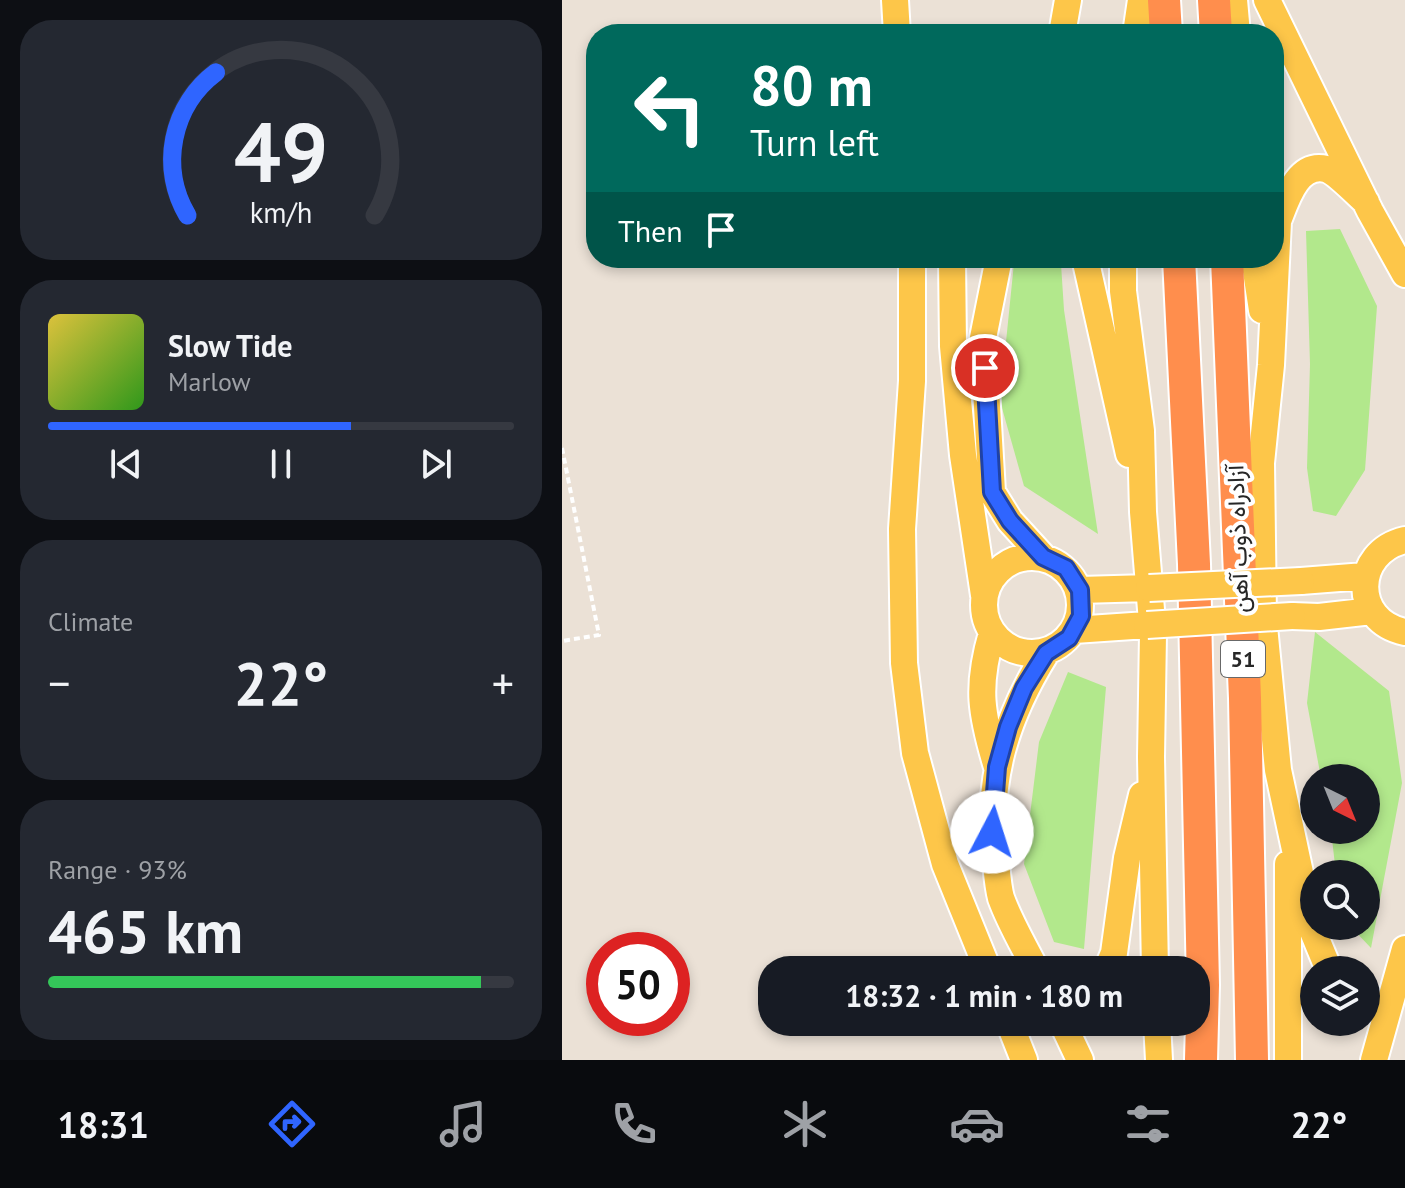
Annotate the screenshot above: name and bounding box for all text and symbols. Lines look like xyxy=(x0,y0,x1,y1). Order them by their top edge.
text: 80 m xyxy=(750,49,873,121)
icon: left xyxy=(618,56,722,160)
text: 49 xyxy=(234,97,328,205)
text: Turn left xyxy=(750,119,879,166)
text: km/h xyxy=(250,194,312,231)
icon: arrive xyxy=(699,208,743,252)
text: Then xyxy=(618,211,683,250)
text: Slow Tide xyxy=(168,326,293,365)
pin xyxy=(951,334,1019,402)
icon: arrive xyxy=(963,346,1007,390)
text: Marlow xyxy=(168,365,251,398)
icon: previous xyxy=(104,442,148,486)
icon: pause xyxy=(259,442,303,486)
icon: next xyxy=(414,442,458,486)
street label: آزادراه ذوب آهن xyxy=(1219,462,1256,614)
text: Climate xyxy=(48,605,133,638)
road number: 51 xyxy=(1221,641,1265,677)
text: 22° xyxy=(234,644,328,722)
text: − xyxy=(48,654,70,711)
text: + xyxy=(492,654,514,711)
north arrow xyxy=(1300,764,1380,844)
map controls xyxy=(1300,764,1380,1036)
position arrow xyxy=(950,790,1034,874)
text: Range · 93% xyxy=(48,853,187,886)
button: search xyxy=(1300,860,1380,940)
text: 465 km xyxy=(48,892,243,970)
speed limit sign: 50 xyxy=(586,932,690,1036)
button: layers xyxy=(1300,956,1380,1036)
text: 18:32 · 1 min · 180 m xyxy=(845,976,1123,1015)
icon: directions xyxy=(264,1096,320,1152)
icon: music xyxy=(435,1096,491,1152)
icon: phone xyxy=(606,1096,662,1152)
icon: climate xyxy=(777,1096,833,1152)
icon: car xyxy=(949,1096,1005,1152)
icon: filters xyxy=(1120,1096,1176,1152)
text: 18:31 xyxy=(58,1101,149,1148)
text: 22° xyxy=(1291,1101,1347,1148)

